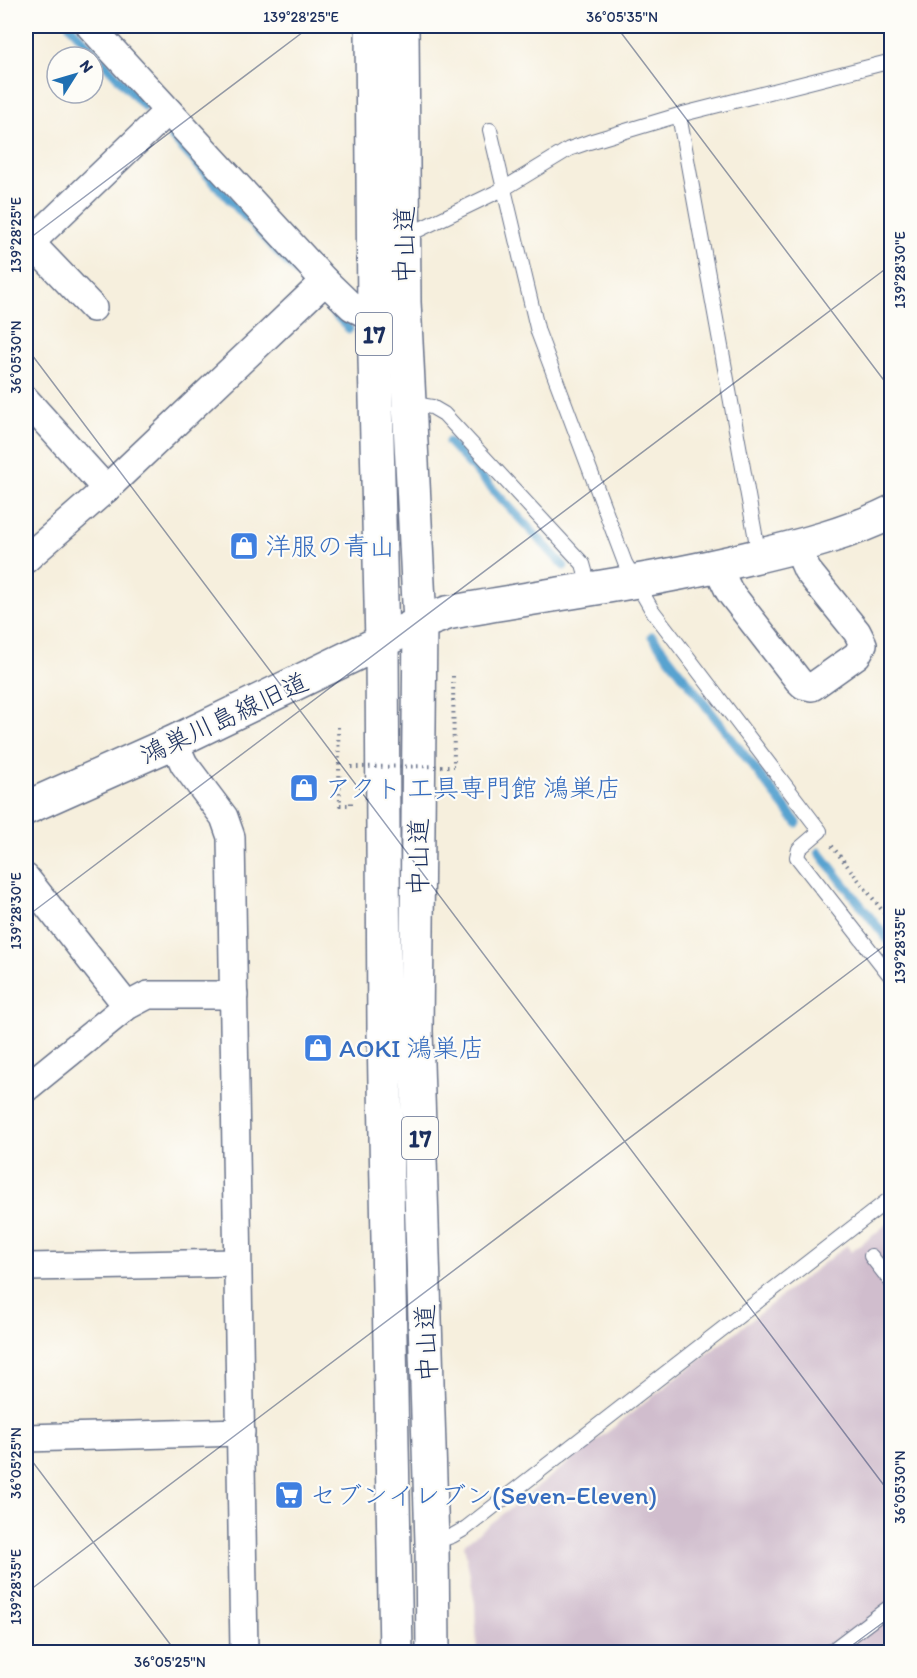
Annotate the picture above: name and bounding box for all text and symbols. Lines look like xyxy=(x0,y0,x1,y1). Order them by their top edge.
text: 139°28'25"E xyxy=(263,8,339,26)
text: 36°05'35"N xyxy=(586,8,658,26)
north arrow xyxy=(45,45,105,105)
text: N xyxy=(76,56,97,76)
text: 139°28'25"E xyxy=(7,197,25,273)
street label: 中山道 xyxy=(388,206,420,284)
text: 139°28'30"E xyxy=(891,231,909,309)
road number: 17 xyxy=(356,313,392,355)
text: 36°05'30"N xyxy=(7,320,25,394)
shop icon: 洋服の青山 xyxy=(228,530,260,562)
place label: 洋服の青山 xyxy=(265,530,395,562)
street label: 鴻巣川島線旧道 xyxy=(135,665,313,771)
shop icon: アクト 工具専門館 鴻巣店 xyxy=(288,772,320,804)
place label: アクト 工具専門館 鴻巣店 xyxy=(325,772,621,804)
street label: 中山道 xyxy=(402,818,434,896)
text: 139°28'30"E xyxy=(7,872,25,950)
text: 139°28'35"E xyxy=(891,908,909,984)
shop icon: AOKI 鴻巣店 xyxy=(302,1032,334,1064)
place label: AOKI 鴻巣店 xyxy=(339,1032,485,1064)
road number: 17 xyxy=(402,1117,438,1159)
street label: 中山道 xyxy=(409,1303,443,1383)
text: 36°05'25"N xyxy=(7,1427,25,1499)
text: 36°05'30"N xyxy=(891,1450,909,1524)
supermarket icon: セブンイレブン(Seven-Eleven) xyxy=(273,1479,305,1511)
place label: セブンイレブン(Seven-Eleven) xyxy=(310,1479,657,1511)
text: 139°28'35"E xyxy=(7,1549,25,1625)
text: 36°05'25"N xyxy=(134,1653,206,1671)

